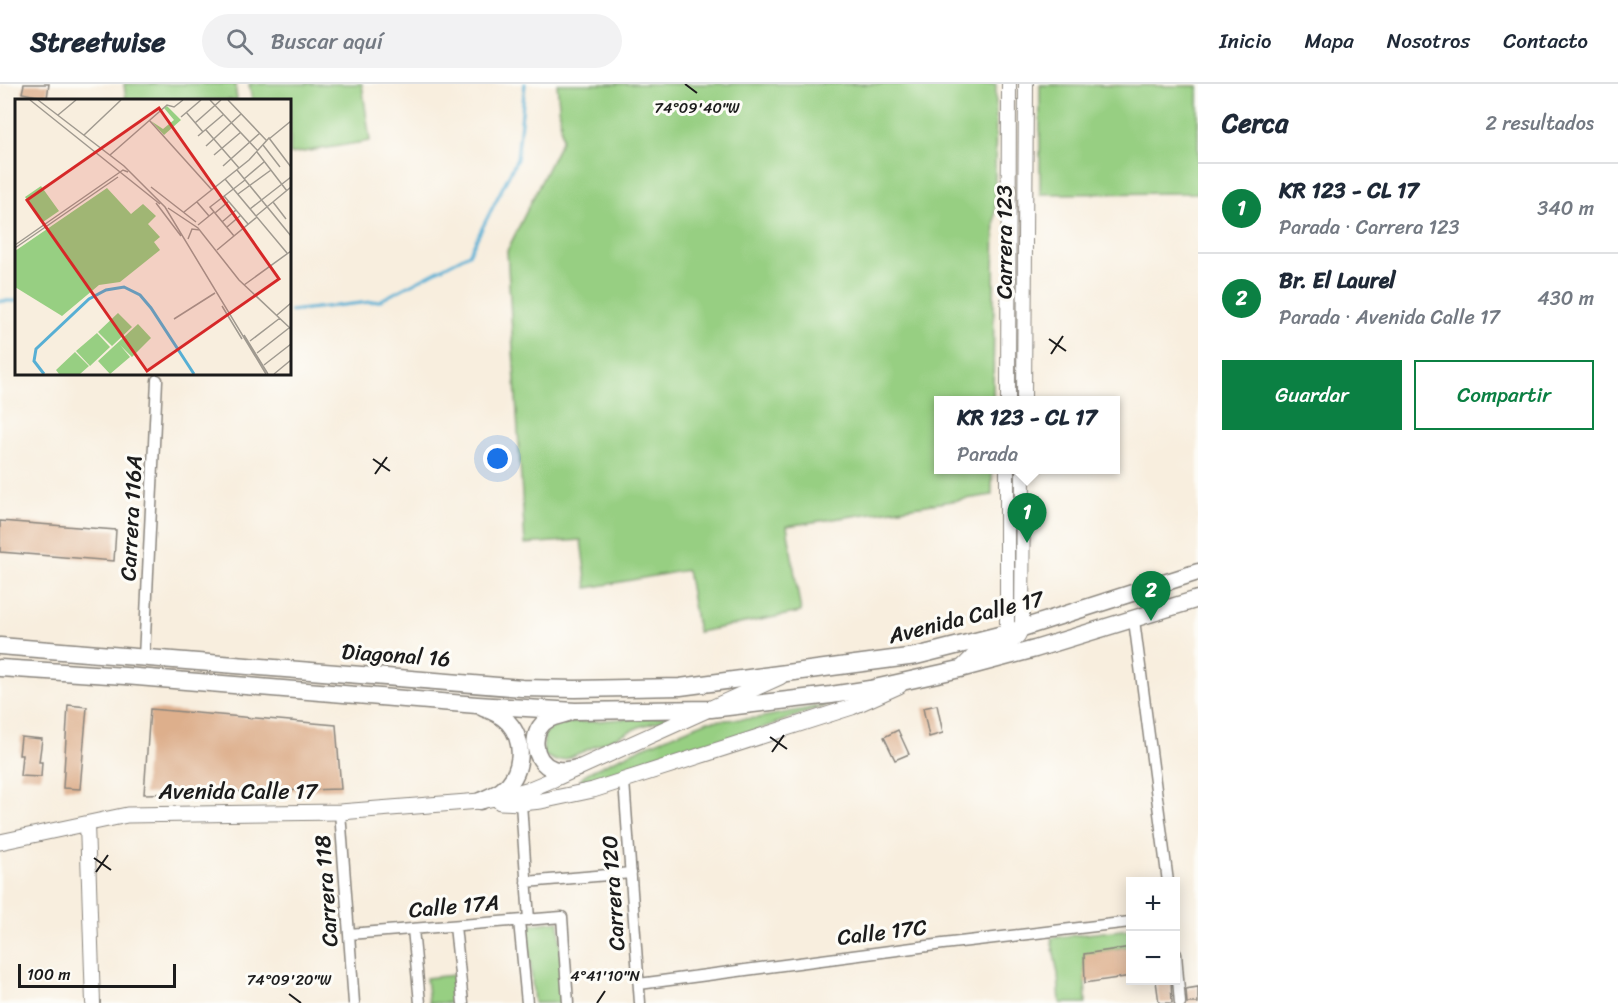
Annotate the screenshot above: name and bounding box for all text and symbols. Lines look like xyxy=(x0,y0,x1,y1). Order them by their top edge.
search box xyxy=(202,14,622,68)
text: Streetwise xyxy=(30,17,166,66)
text: Buscar aquí xyxy=(271,22,383,61)
text: Inicio xyxy=(1219,22,1271,60)
text: Mapa xyxy=(1304,22,1354,60)
text: Nosotros xyxy=(1387,22,1470,60)
text: Contacto xyxy=(1503,22,1588,60)
icon: search xyxy=(223,25,256,58)
text: 74°09'40"W xyxy=(654,95,740,121)
inset map xyxy=(15,99,291,375)
text: Cerca xyxy=(1222,100,1288,146)
text: 2 resultados xyxy=(1485,106,1594,141)
text: KR 123 - CL 17 xyxy=(1279,171,1419,210)
street label: Carrera 123 xyxy=(985,185,1024,299)
text: 1 xyxy=(1237,191,1246,226)
text: 340 m xyxy=(1537,191,1594,226)
text: Parada · Carrera 123 xyxy=(1279,210,1460,245)
text: Br. El Laurel xyxy=(1279,261,1396,300)
text: 2 xyxy=(1236,281,1247,316)
text: 430 m xyxy=(1537,281,1594,316)
text: Parada · Avenida Calle 17 xyxy=(1279,300,1500,335)
button: Guardar xyxy=(1222,360,1402,430)
button: Compartir xyxy=(1414,360,1594,430)
popup xyxy=(934,396,1120,474)
text: KR 123 - CL 17 xyxy=(957,398,1097,437)
text: Parada xyxy=(957,437,1018,472)
your location xyxy=(483,444,512,473)
street label: Carrera 116A xyxy=(108,454,154,582)
pin: 1 xyxy=(1008,494,1046,543)
pin: 2 xyxy=(1132,572,1170,621)
street label: Avenida Calle 17 xyxy=(883,579,1049,655)
street label: Diagonal 16 xyxy=(340,632,452,678)
street label: Avenida Calle 17 xyxy=(158,772,319,811)
street label: Carrera 118 xyxy=(303,834,349,948)
street label: Carrera 120 xyxy=(590,834,636,952)
map controls xyxy=(1126,877,1180,985)
button: + xyxy=(1126,877,1180,931)
street label: Calle 17A xyxy=(407,883,501,929)
street label: Calle 17C xyxy=(835,907,929,957)
button: − xyxy=(1126,931,1180,985)
text: 100 m xyxy=(27,960,71,989)
scale bar xyxy=(18,961,176,988)
text: 4°41'10"N xyxy=(570,963,640,989)
text: 74°09'20"W xyxy=(247,967,332,993)

